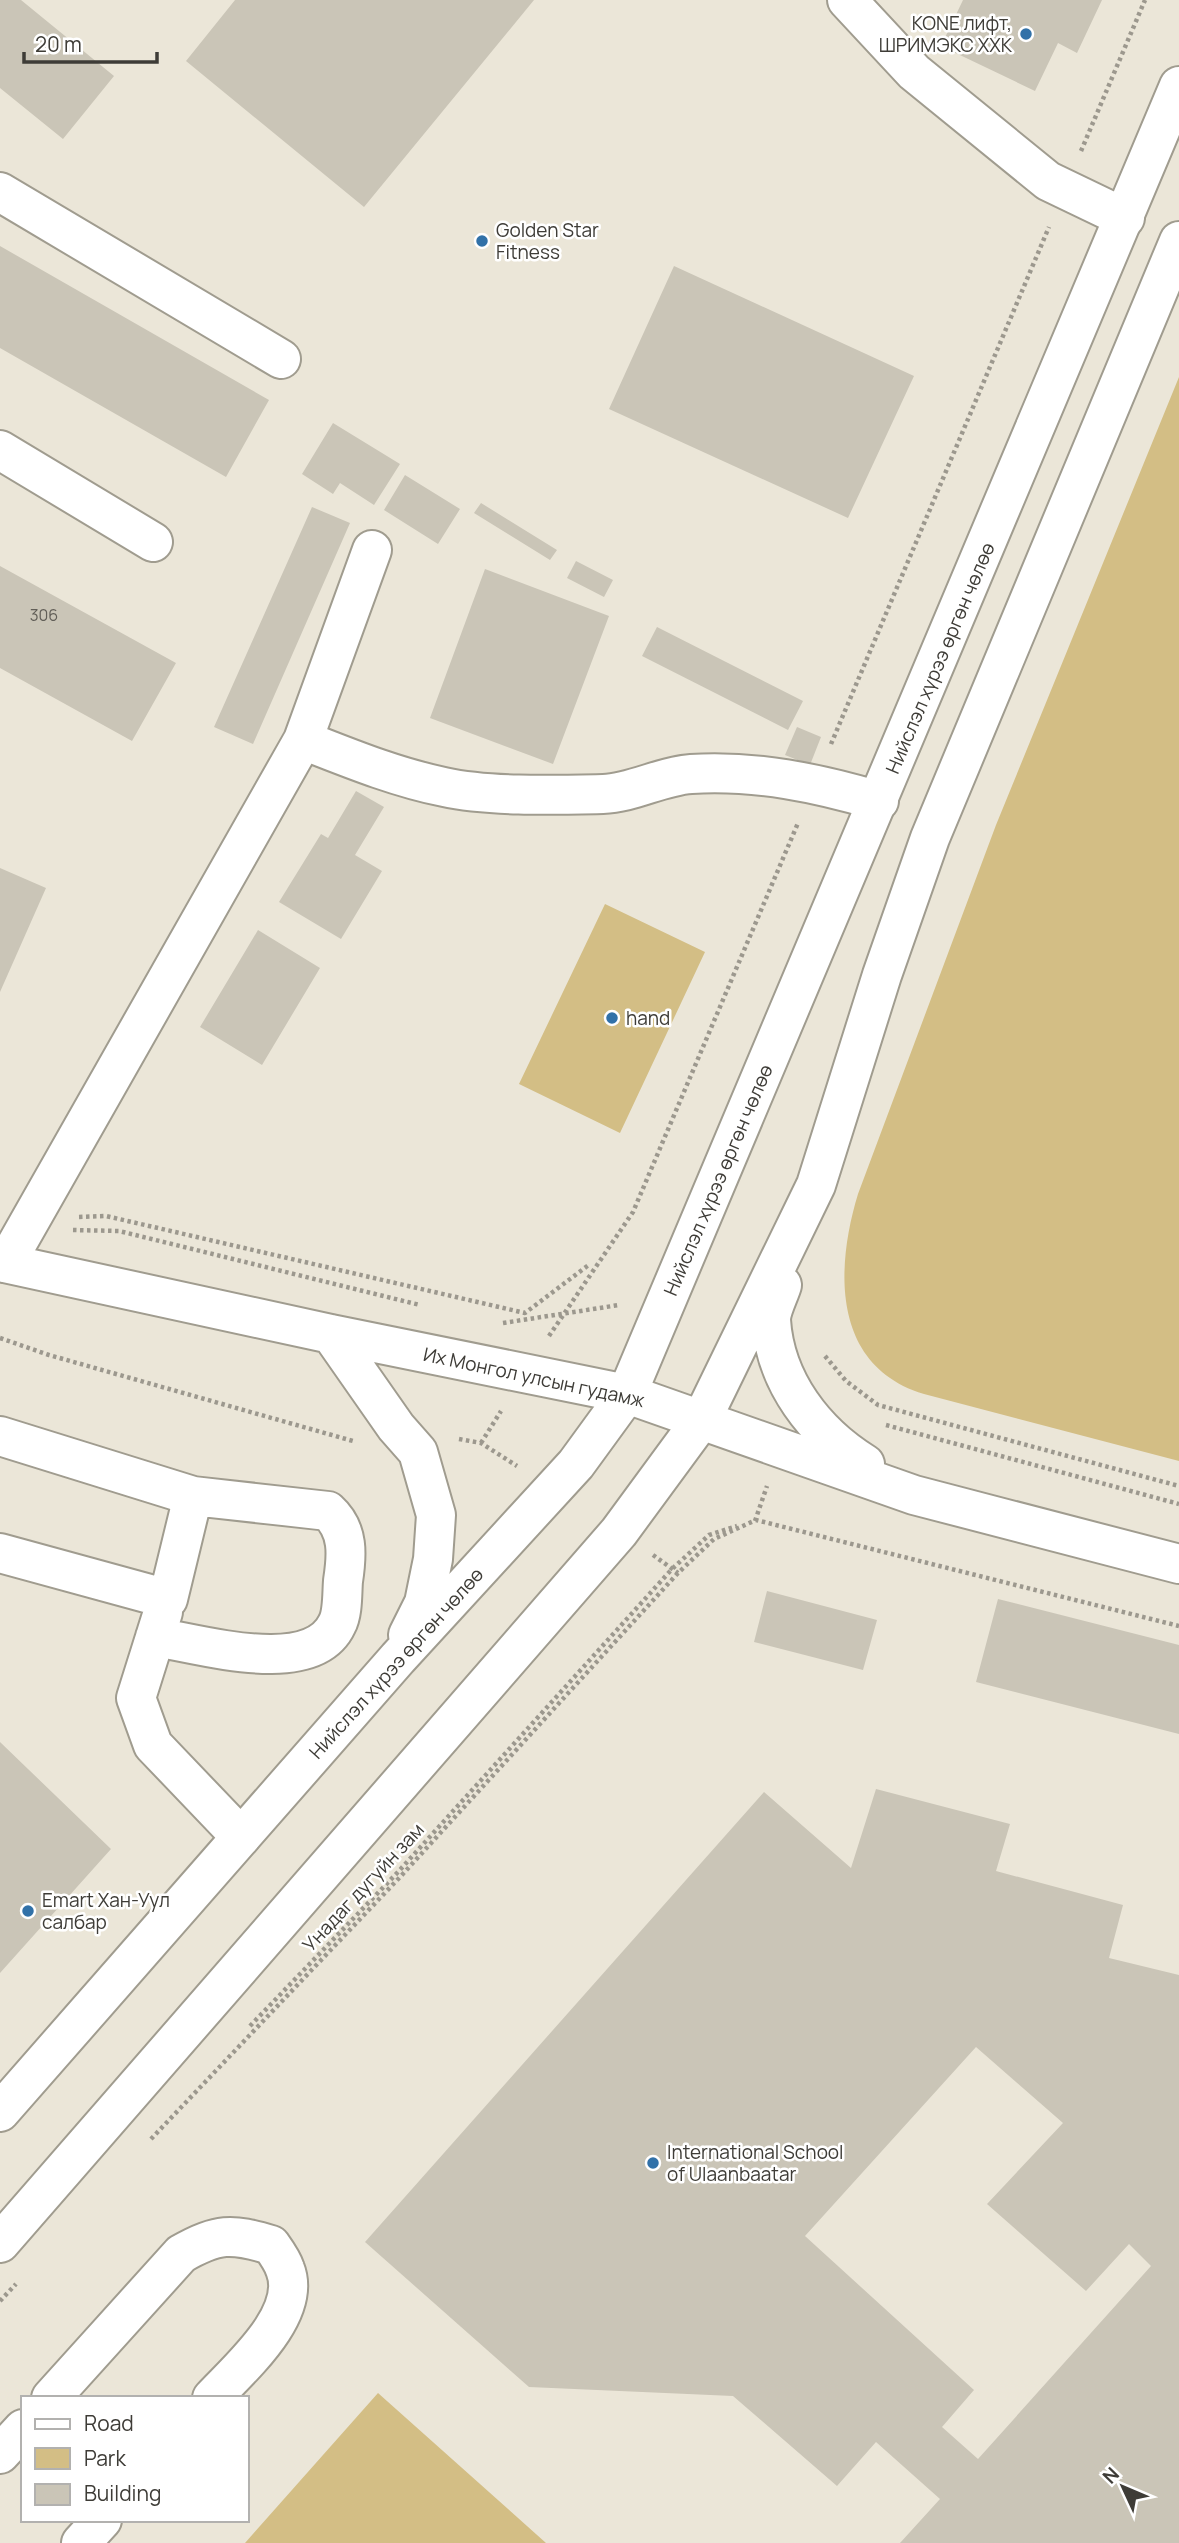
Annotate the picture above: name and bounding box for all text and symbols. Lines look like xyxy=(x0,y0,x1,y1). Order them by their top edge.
place label: KONE лифт, ШРИМЭКС ХХК xyxy=(879,10,1013,58)
scale bar xyxy=(24,21,158,65)
marker: KONE лифт, ШРИМЭКС ХХК xyxy=(1018,26,1034,42)
text: 20 m xyxy=(35,30,82,58)
place label: Golden Star Fitness xyxy=(496,217,599,265)
marker: Golden Star Fitness xyxy=(474,233,490,249)
street label: Нийслэл хүрээ өргөн чөлөө xyxy=(879,538,1001,778)
house number: 306 xyxy=(30,604,58,626)
place label: hand xyxy=(626,1005,670,1031)
marker: hand xyxy=(604,1010,620,1026)
street label: Нийслэл хүрээ өргөн чөлөө xyxy=(657,1060,779,1300)
street label: Их Монгол улсын гудамж xyxy=(421,1341,648,1413)
street label: Нийслэл хүрээ өргөн чөлөө xyxy=(303,1562,489,1764)
street label: Унадаг дугуйн зам xyxy=(296,1817,430,1957)
place label: Emart Хан-Уул салбар xyxy=(42,1887,170,1935)
marker: Emart Хан-Уул салбар xyxy=(20,1903,36,1919)
place label: International School of Ulaanbaatar xyxy=(667,2139,844,2187)
marker: International School of Ulaanbaatar xyxy=(645,2155,661,2171)
legend xyxy=(21,2396,248,2522)
text: Road xyxy=(84,2409,134,2437)
text: Park xyxy=(84,2444,126,2472)
north arrow xyxy=(1088,2452,1158,2522)
text: N xyxy=(1097,2461,1125,2489)
text: Building xyxy=(84,2479,161,2507)

